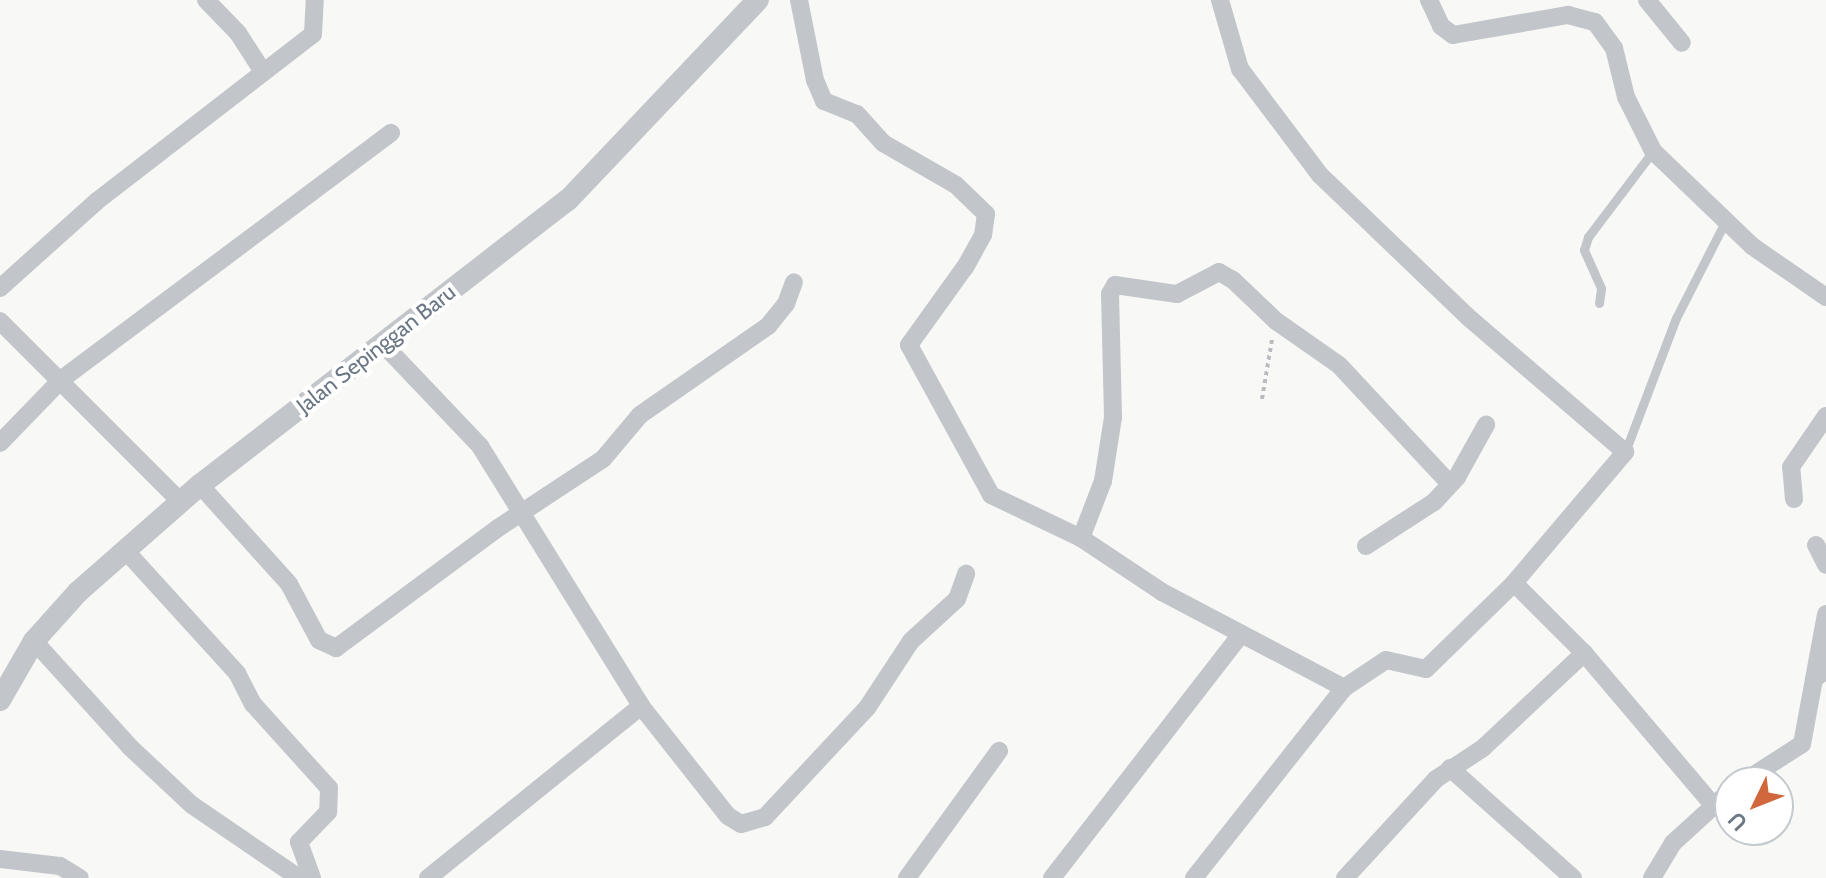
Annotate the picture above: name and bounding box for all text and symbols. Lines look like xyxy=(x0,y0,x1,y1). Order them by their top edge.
street label: Jalan Sepinggan Baru xyxy=(291,279,461,419)
north arrow xyxy=(1714,766,1794,846)
text: U xyxy=(1722,806,1753,836)

